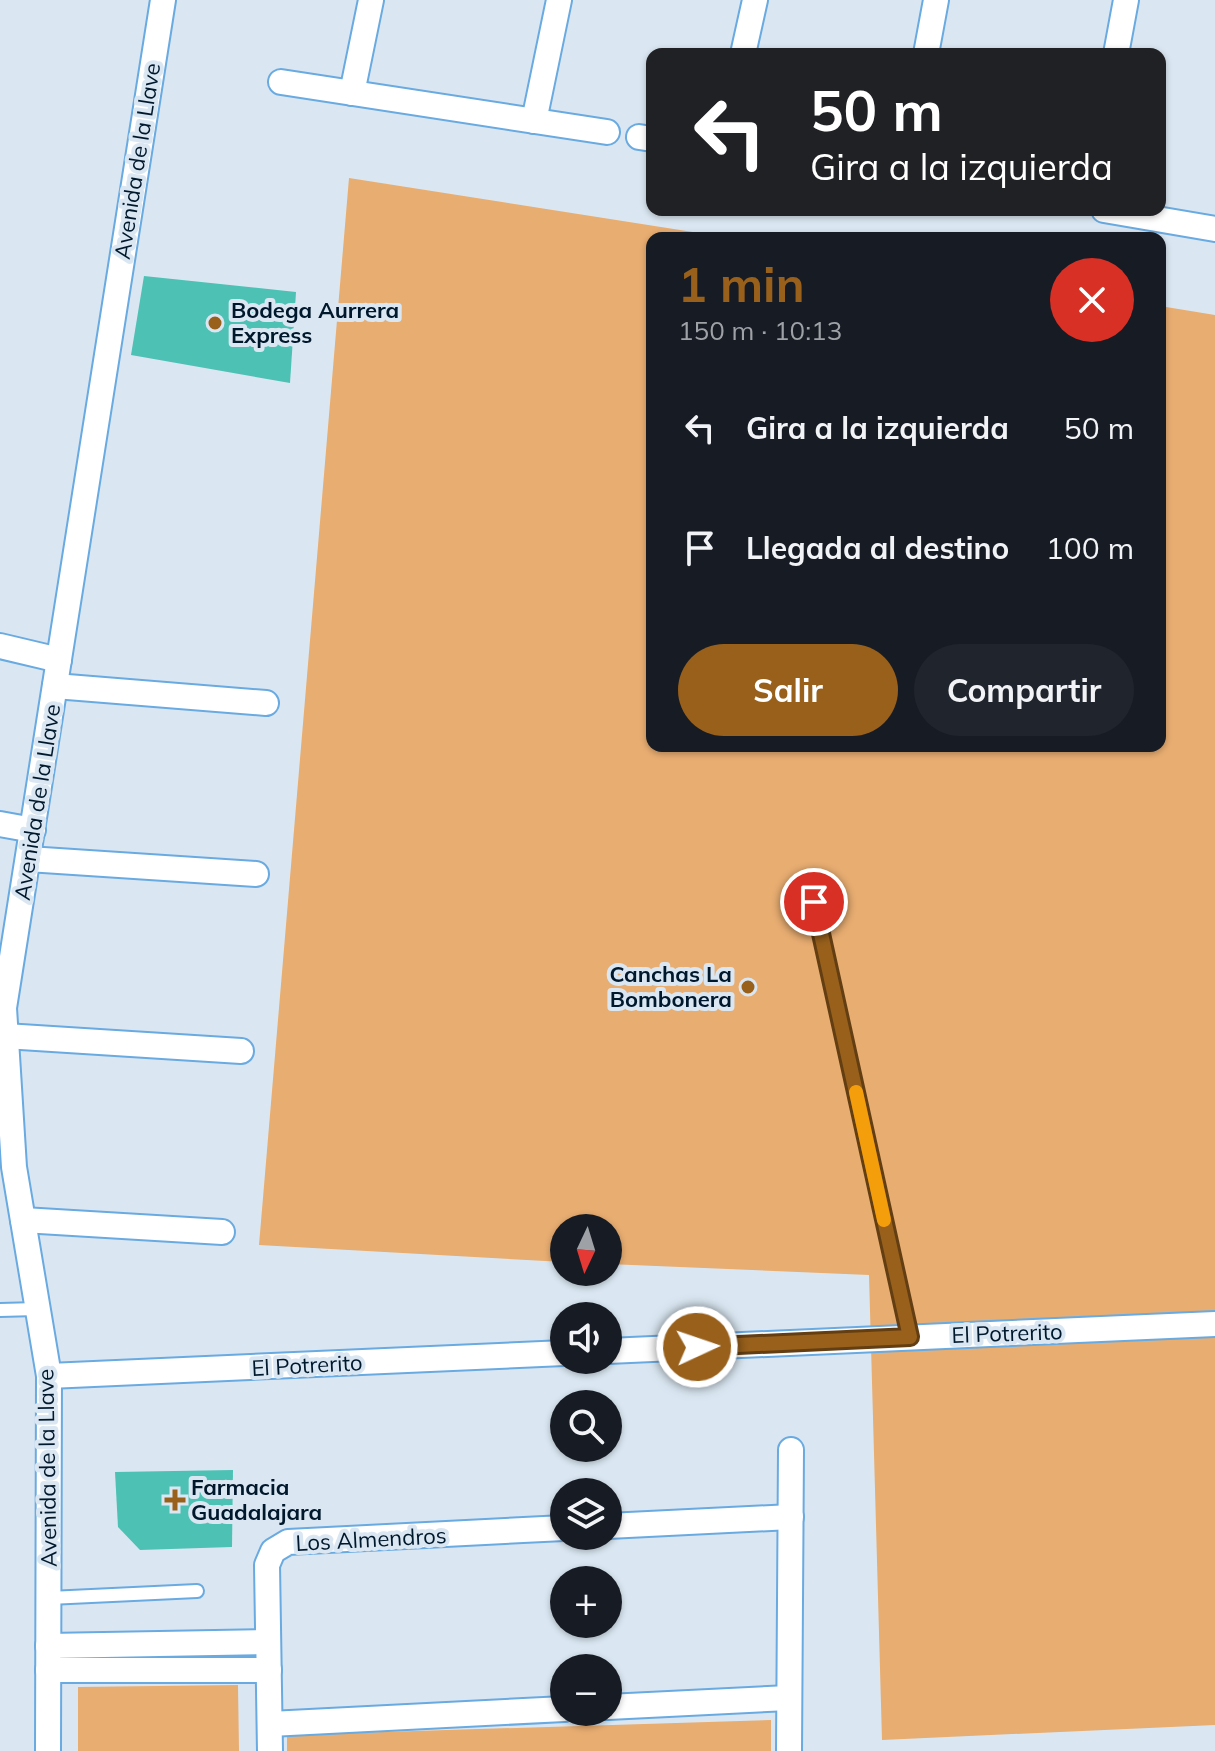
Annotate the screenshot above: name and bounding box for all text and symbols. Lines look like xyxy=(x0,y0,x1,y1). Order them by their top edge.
street label: Avenida de la Llave xyxy=(108,61,166,261)
text: 50 m xyxy=(810,75,943,145)
icon: left xyxy=(678,80,782,184)
text: Gira a la izquierda xyxy=(810,144,1113,189)
text: 1 min xyxy=(678,254,805,314)
button: close xyxy=(1050,258,1134,342)
place label: Bodega Aurrera Express xyxy=(231,296,399,349)
marker: Bodega Aurrera Express xyxy=(206,314,224,332)
text: 150 m · 10:13 xyxy=(678,314,842,347)
icon: left xyxy=(678,406,722,450)
text: Gira a la izquierda xyxy=(746,409,1009,447)
text: 50 m xyxy=(1064,409,1134,447)
icon: arrive xyxy=(678,526,722,570)
text: Llegada al destino xyxy=(746,529,1009,567)
text: 100 m xyxy=(1046,529,1134,567)
button: Salir xyxy=(678,644,898,736)
button: Compartir xyxy=(914,644,1134,736)
street label: Avenida de la Llave xyxy=(8,702,66,902)
pin xyxy=(780,868,848,936)
icon: arrive xyxy=(792,880,836,924)
place label: Canchas La Bombonera xyxy=(609,960,732,1013)
marker: Canchas La Bombonera xyxy=(739,978,757,996)
north arrow xyxy=(550,1214,622,1286)
map controls xyxy=(550,1214,622,1726)
button: sound xyxy=(550,1302,622,1374)
position arrow xyxy=(655,1305,739,1389)
street label: El Potrerito xyxy=(951,1317,1063,1349)
street label: El Potrerito xyxy=(251,1348,363,1382)
street label: Avenida de la Llave xyxy=(31,1369,63,1567)
button: search xyxy=(550,1390,622,1462)
place label: Farmacia Guadalajara xyxy=(191,1473,322,1526)
button: layers xyxy=(550,1478,622,1550)
marker: Farmacia Guadalajara xyxy=(166,1491,184,1509)
street label: Los Almendros xyxy=(295,1521,447,1557)
button: + xyxy=(550,1566,622,1638)
button: − xyxy=(550,1654,622,1726)

